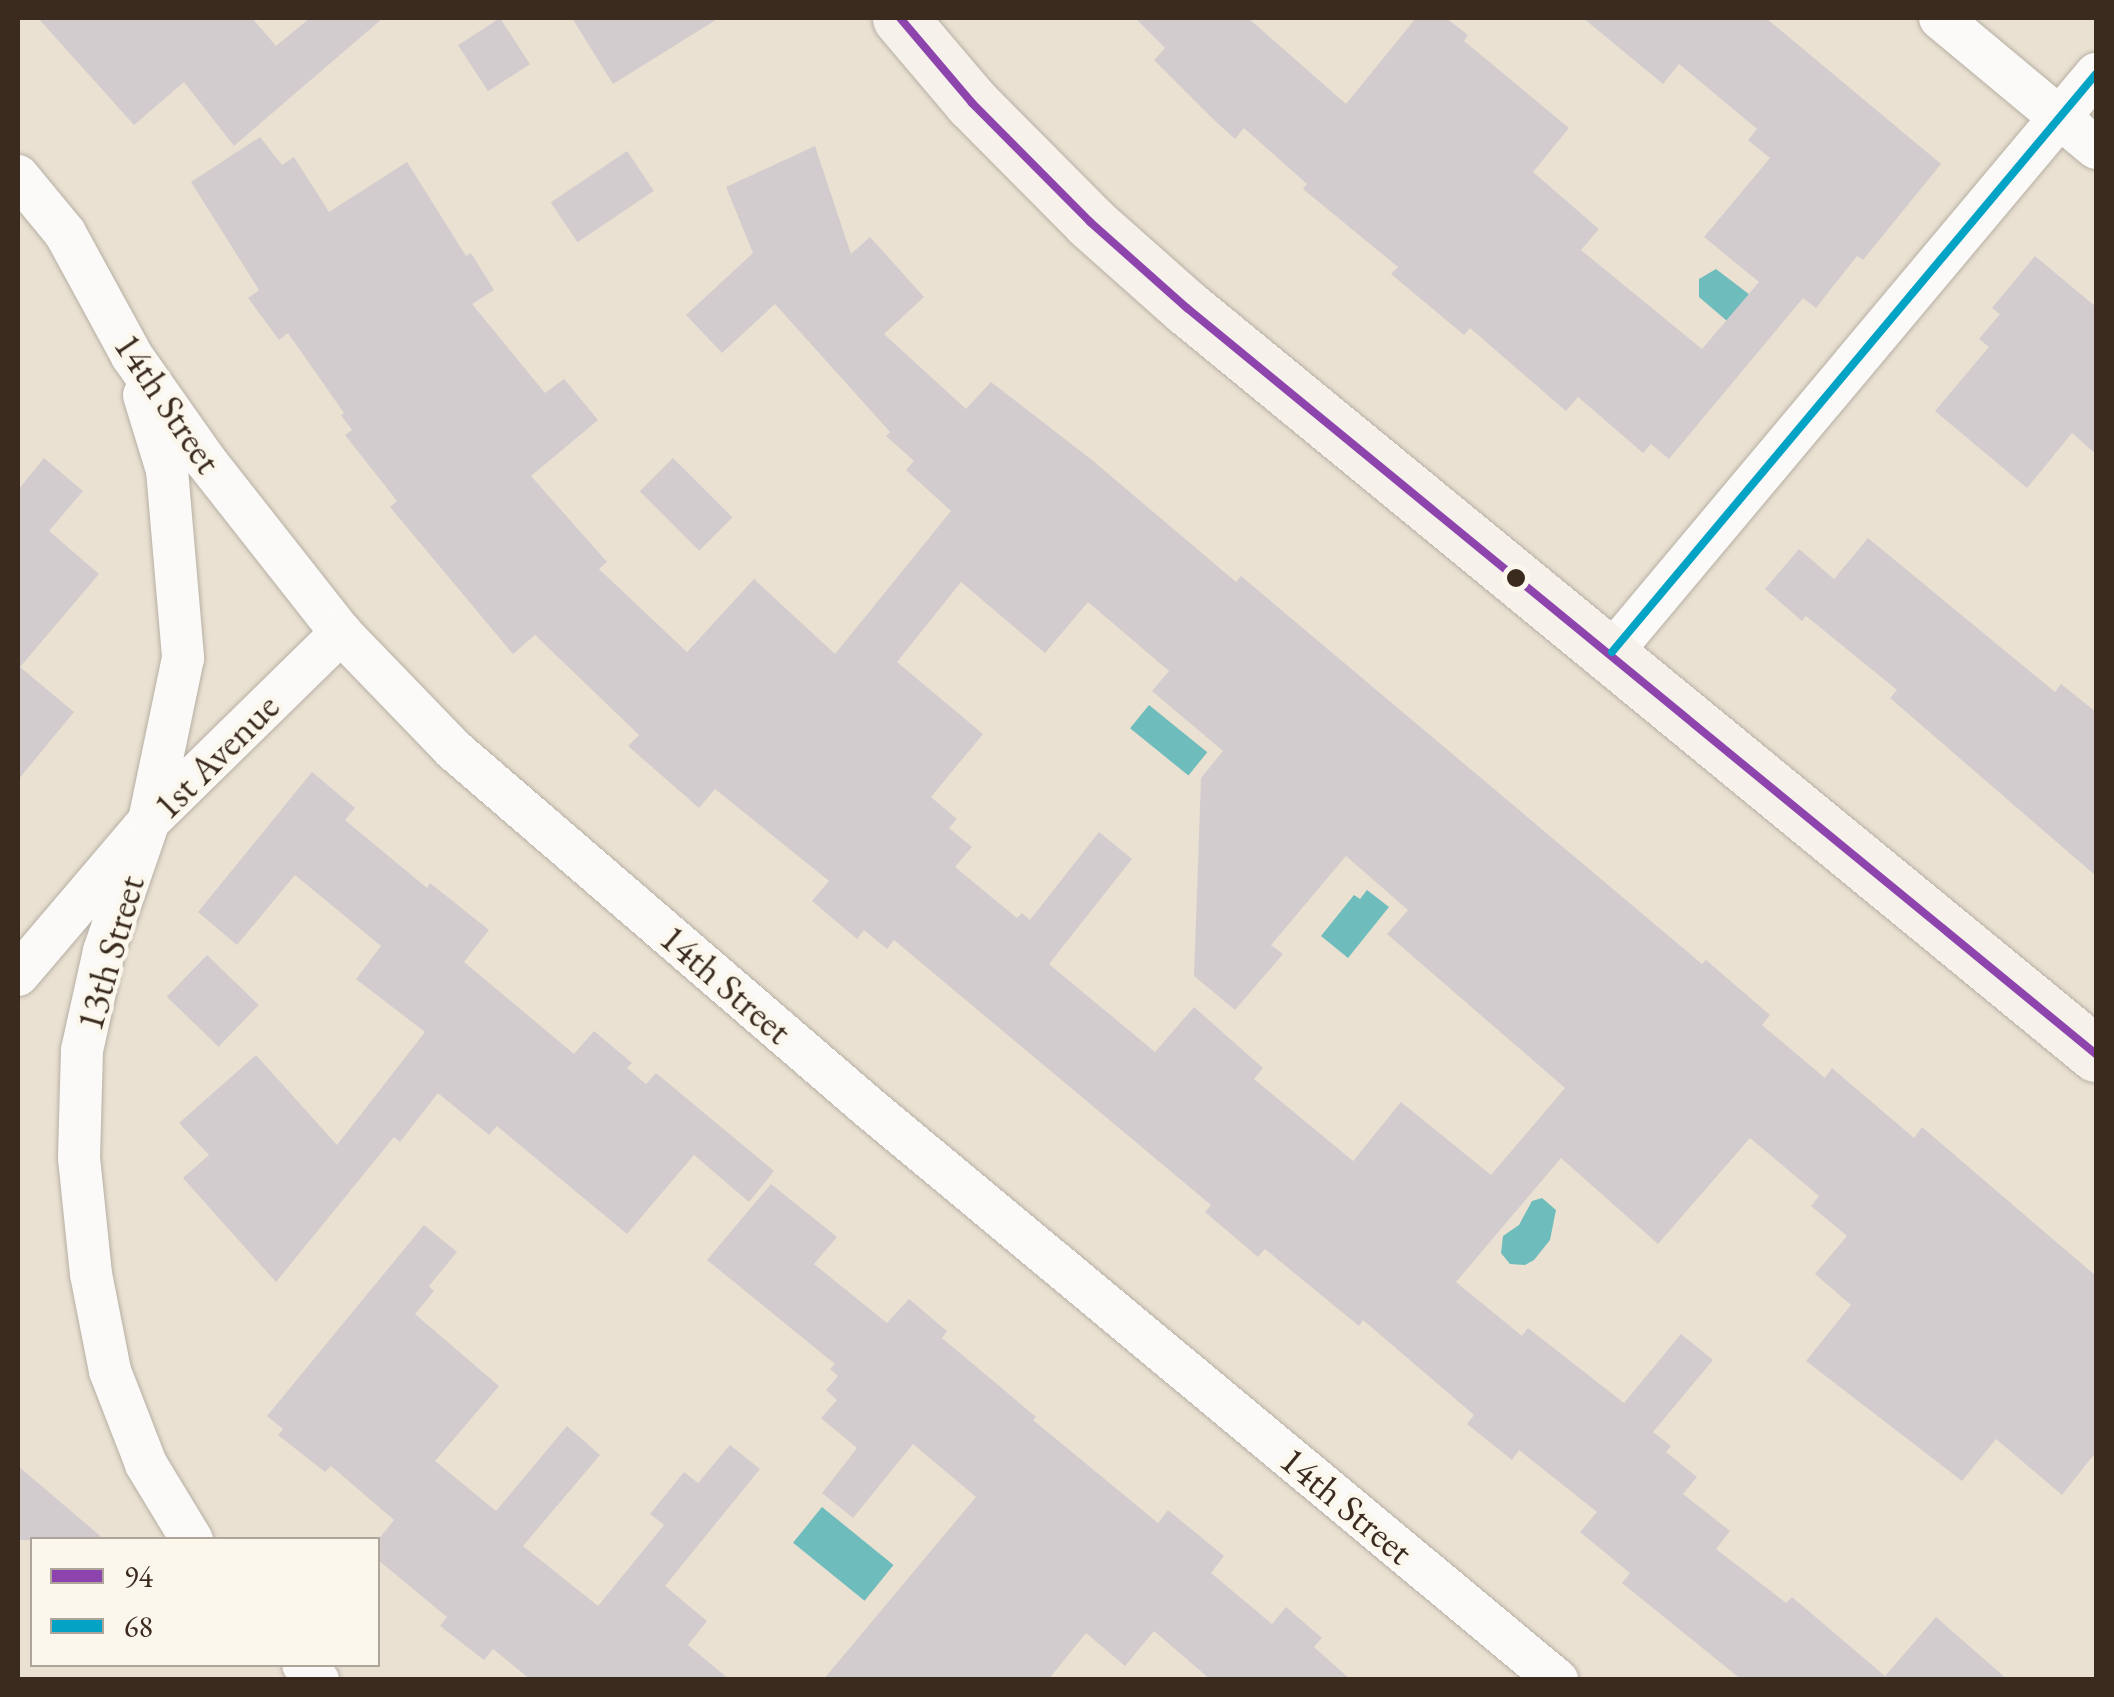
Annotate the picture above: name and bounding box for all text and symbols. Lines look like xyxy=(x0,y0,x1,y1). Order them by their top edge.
street label: 14th Street xyxy=(105,324,231,482)
unlabelled marker xyxy=(1506,568,1526,588)
street label: 1st Avenue xyxy=(144,684,288,828)
street label: 13th Street xyxy=(66,870,154,1036)
street label: 14th Street xyxy=(651,915,801,1053)
street label: 14th Street xyxy=(1271,1436,1423,1574)
legend xyxy=(30,1537,380,1667)
text: 94 xyxy=(124,1557,153,1596)
text: 68 xyxy=(124,1607,153,1646)

